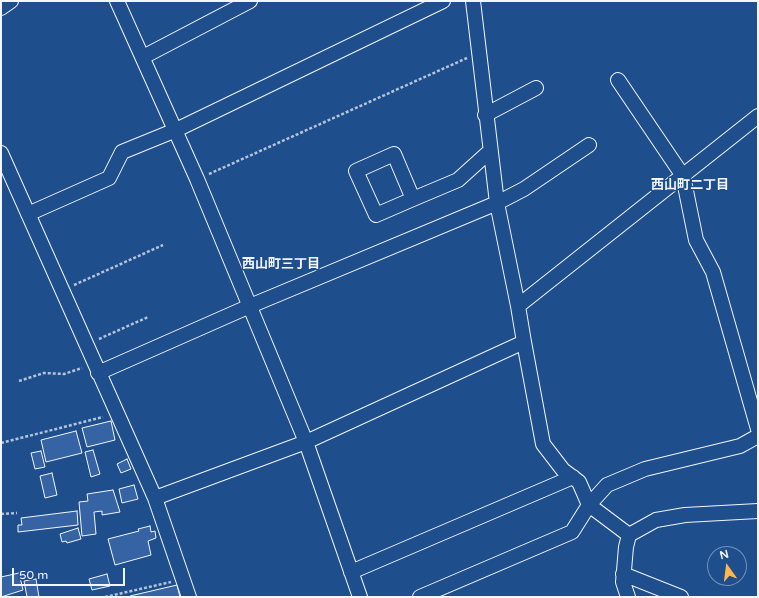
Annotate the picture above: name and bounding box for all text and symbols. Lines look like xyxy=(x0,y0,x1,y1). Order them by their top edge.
district label: 西山町二丁目 xyxy=(651,178,729,194)
district label: 西山町三丁目 xyxy=(242,257,320,273)
north arrow xyxy=(707,546,747,586)
text: N xyxy=(718,547,730,562)
scale bar xyxy=(14,560,127,586)
text: 50 m xyxy=(19,568,48,582)

